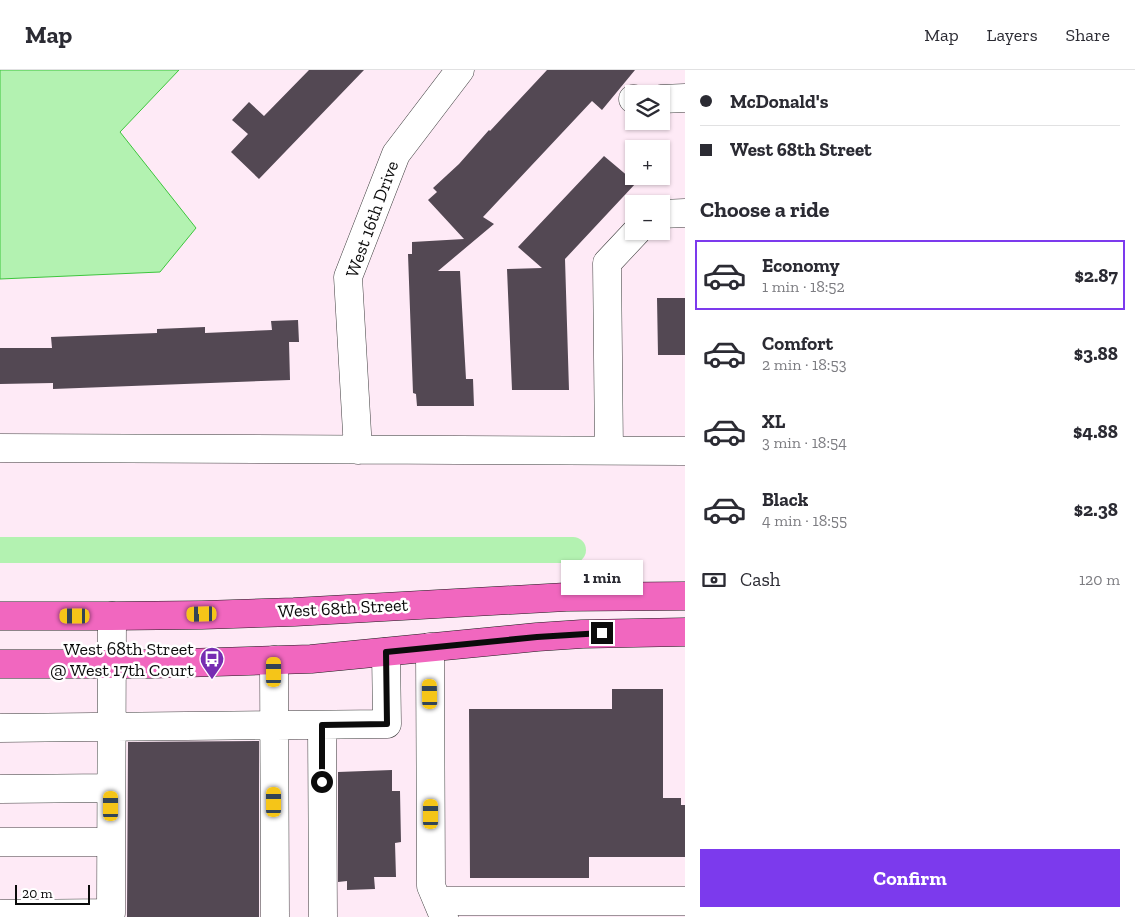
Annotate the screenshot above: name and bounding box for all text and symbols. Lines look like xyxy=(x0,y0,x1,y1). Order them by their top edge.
text: Map xyxy=(25,20,72,49)
text: Map xyxy=(924,24,959,46)
text: Layers xyxy=(987,24,1038,46)
text: Share xyxy=(1066,24,1110,46)
map controls xyxy=(625,85,670,240)
button: layers xyxy=(625,85,670,130)
text: McDonald's xyxy=(730,90,828,113)
text: West 68th Street xyxy=(730,138,872,161)
button: + xyxy=(625,140,670,185)
street label: West 16th Drive xyxy=(341,158,403,280)
button: − xyxy=(625,195,670,240)
text: Choose a ride xyxy=(700,196,830,223)
icon: car xyxy=(702,253,747,298)
text: Economy xyxy=(762,254,840,277)
text: $2.87 xyxy=(1074,264,1118,287)
text: 1 min · 18:52 xyxy=(762,277,845,296)
icon: car xyxy=(702,331,747,376)
text: Comfort xyxy=(762,332,833,355)
text: $3.88 xyxy=(1074,342,1118,365)
text: 2 min · 18:53 xyxy=(762,355,846,374)
icon: car xyxy=(702,409,747,454)
text: XL xyxy=(762,410,785,433)
text: $4.88 xyxy=(1073,420,1118,443)
text: 3 min · 18:54 xyxy=(762,433,847,452)
icon: car xyxy=(702,487,747,532)
text: Black xyxy=(762,488,808,511)
text: $2.38 xyxy=(1074,498,1118,521)
text: 4 min · 18:55 xyxy=(762,511,847,530)
callout: 1 min xyxy=(561,560,643,596)
icon: cash xyxy=(700,566,728,594)
text: 1 min xyxy=(583,568,621,587)
text: Cash xyxy=(740,568,780,591)
text: 120 m xyxy=(1079,570,1120,589)
street label: West 68th Street xyxy=(277,594,409,622)
car xyxy=(186,606,217,622)
car xyxy=(60,609,90,624)
route end xyxy=(591,622,613,644)
place label: West 68th Street @ West 17th Court xyxy=(50,638,194,681)
bus stop icon: West 68th Street @ West 17th Court xyxy=(199,646,225,680)
car xyxy=(266,657,281,687)
car xyxy=(422,679,437,709)
route start xyxy=(311,771,333,793)
car xyxy=(266,787,281,817)
car xyxy=(103,791,118,821)
car xyxy=(423,799,438,829)
button: Confirm xyxy=(700,849,1120,907)
scale bar xyxy=(15,882,90,905)
text: 20 m xyxy=(22,885,53,902)

